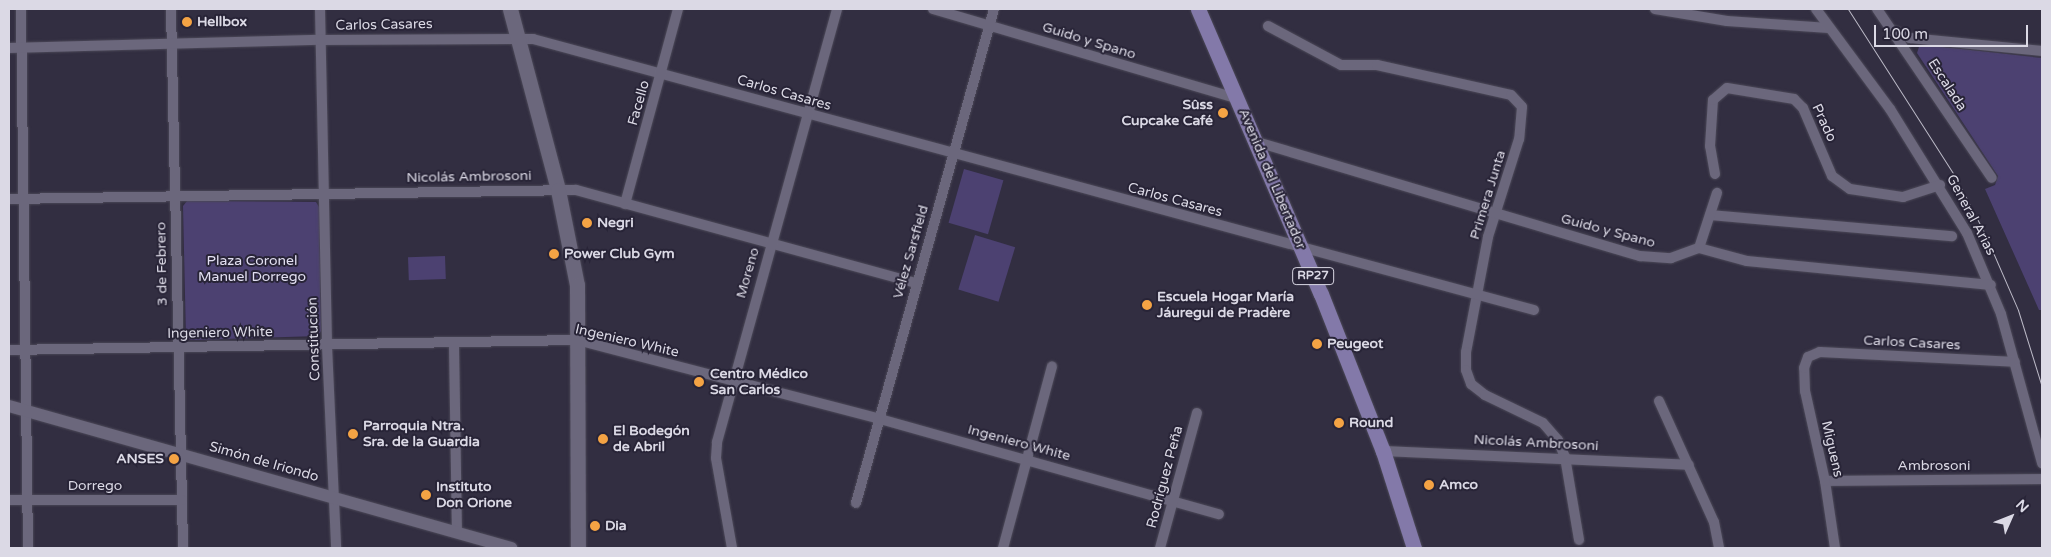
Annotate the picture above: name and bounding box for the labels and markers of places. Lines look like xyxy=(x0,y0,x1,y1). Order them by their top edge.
place label: Hellbox xyxy=(197,14,247,30)
marker: Hellbox xyxy=(181,16,193,28)
place label: Sûss Cupcake Café xyxy=(1121,97,1213,130)
marker: Sûss Cupcake Café xyxy=(1217,107,1229,119)
place label: Negri xyxy=(597,215,634,231)
marker: Negri xyxy=(581,217,593,229)
place label: Power Club Gym xyxy=(564,246,675,262)
marker: Power Club Gym xyxy=(548,248,560,260)
place label: Escuela Hogar María Jáuregui de Pradère xyxy=(1157,289,1294,322)
marker: Escuela Hogar María Jáuregui de Pradère xyxy=(1141,299,1153,311)
place label: Peugeot xyxy=(1327,336,1383,352)
marker: Peugeot xyxy=(1311,338,1323,350)
place label: Centro Médico San Carlos xyxy=(710,366,808,398)
marker: Centro Médico San Carlos xyxy=(692,375,706,389)
place label: Round xyxy=(1349,415,1393,431)
marker: Round xyxy=(1333,417,1345,429)
place label: Parroquia Ntra. Sra. de la Guardia xyxy=(363,418,480,451)
place label: El Bodegón de Abril xyxy=(613,423,690,456)
marker: Parroquia Ntra. Sra. de la Guardia xyxy=(347,428,359,440)
marker: El Bodegón de Abril xyxy=(597,433,609,445)
place label: ANSES xyxy=(116,451,164,467)
marker: ANSES xyxy=(168,453,180,465)
place label: Amco xyxy=(1439,477,1478,493)
place label: Instituto Don Orione xyxy=(436,479,512,512)
marker: Amco xyxy=(1423,479,1435,491)
marker: Instituto Don Orione xyxy=(420,489,432,501)
place label: Dia xyxy=(605,518,627,534)
marker: Dia xyxy=(589,520,601,532)

